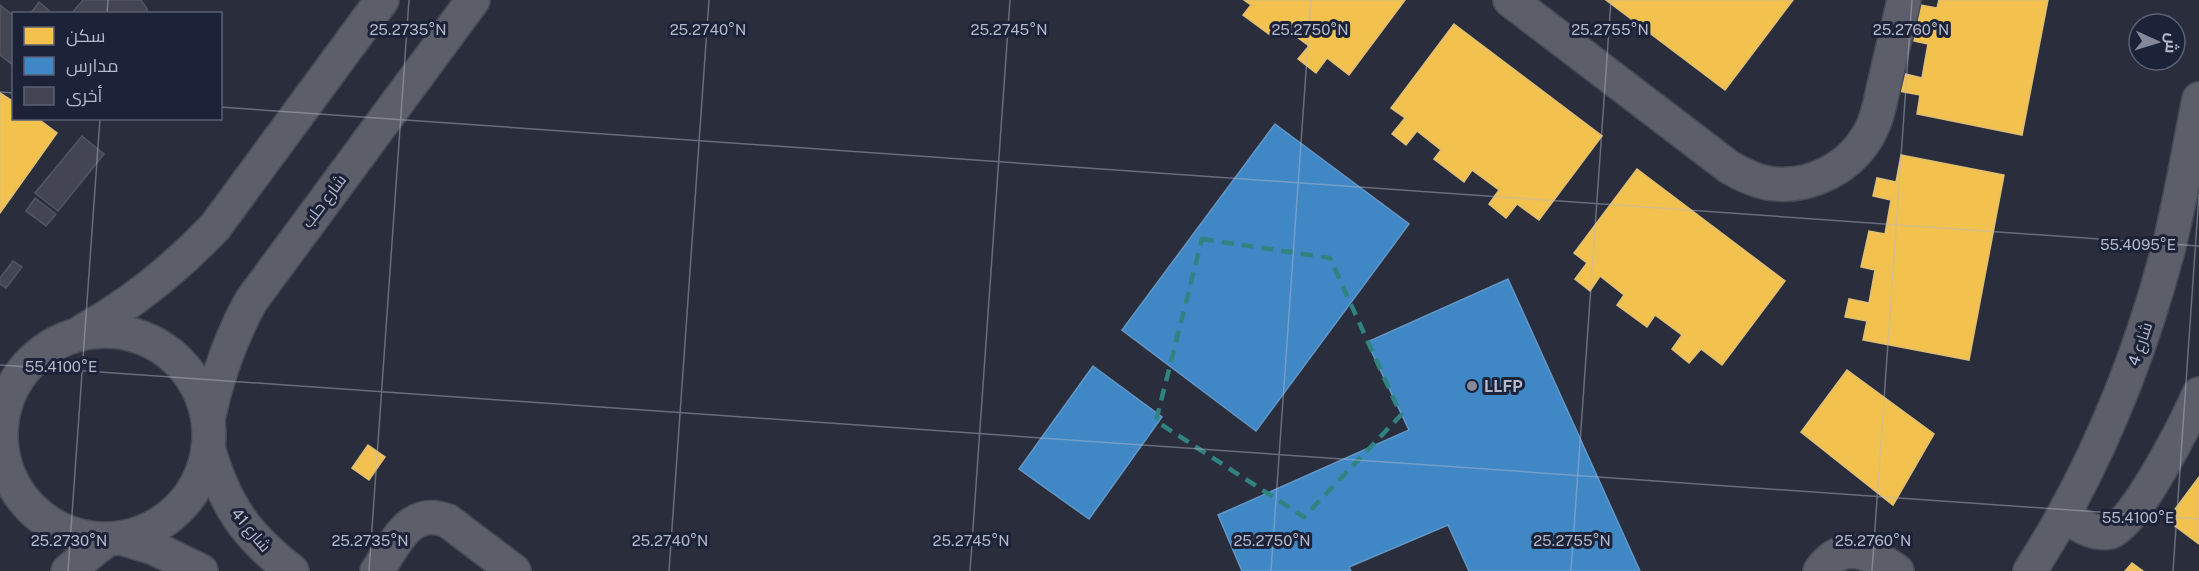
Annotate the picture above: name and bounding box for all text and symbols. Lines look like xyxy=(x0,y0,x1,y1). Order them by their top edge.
legend xyxy=(12,12,222,120)
north arrow xyxy=(2127,12,2187,72)
text: 25.2735°N xyxy=(369,21,447,38)
text: 25.2740°N xyxy=(670,21,746,38)
text: 25.2745°N xyxy=(971,21,1047,38)
text: 25.2750°N xyxy=(1271,21,1349,38)
text: 25.2755°N xyxy=(1571,21,1649,38)
text: 25.2760°N xyxy=(1873,21,1949,38)
text: سكن xyxy=(66,25,105,47)
text: ش xyxy=(2161,32,2182,54)
text: مدارس xyxy=(66,55,119,77)
text: أخرى xyxy=(66,85,103,107)
street label: شارع حلب xyxy=(298,171,352,233)
text: 55.4095°E xyxy=(2100,236,2176,253)
street label: شارع 4 xyxy=(2124,320,2158,369)
text: 55.4100°E xyxy=(25,358,97,375)
place label: LLFP xyxy=(1484,377,1523,396)
marker: LLFP xyxy=(1465,379,1479,393)
street label: شارع 41 xyxy=(226,504,275,557)
text: 55.4100°E xyxy=(2102,509,2174,526)
text: 25.2730°N xyxy=(31,532,107,549)
text: 25.2735°N xyxy=(331,532,409,549)
text: 25.2740°N xyxy=(632,532,708,549)
text: 25.2745°N xyxy=(933,532,1009,549)
text: 25.2750°N xyxy=(1233,532,1311,549)
text: 25.2755°N xyxy=(1533,532,1611,549)
text: 25.2760°N xyxy=(1835,532,1911,549)

